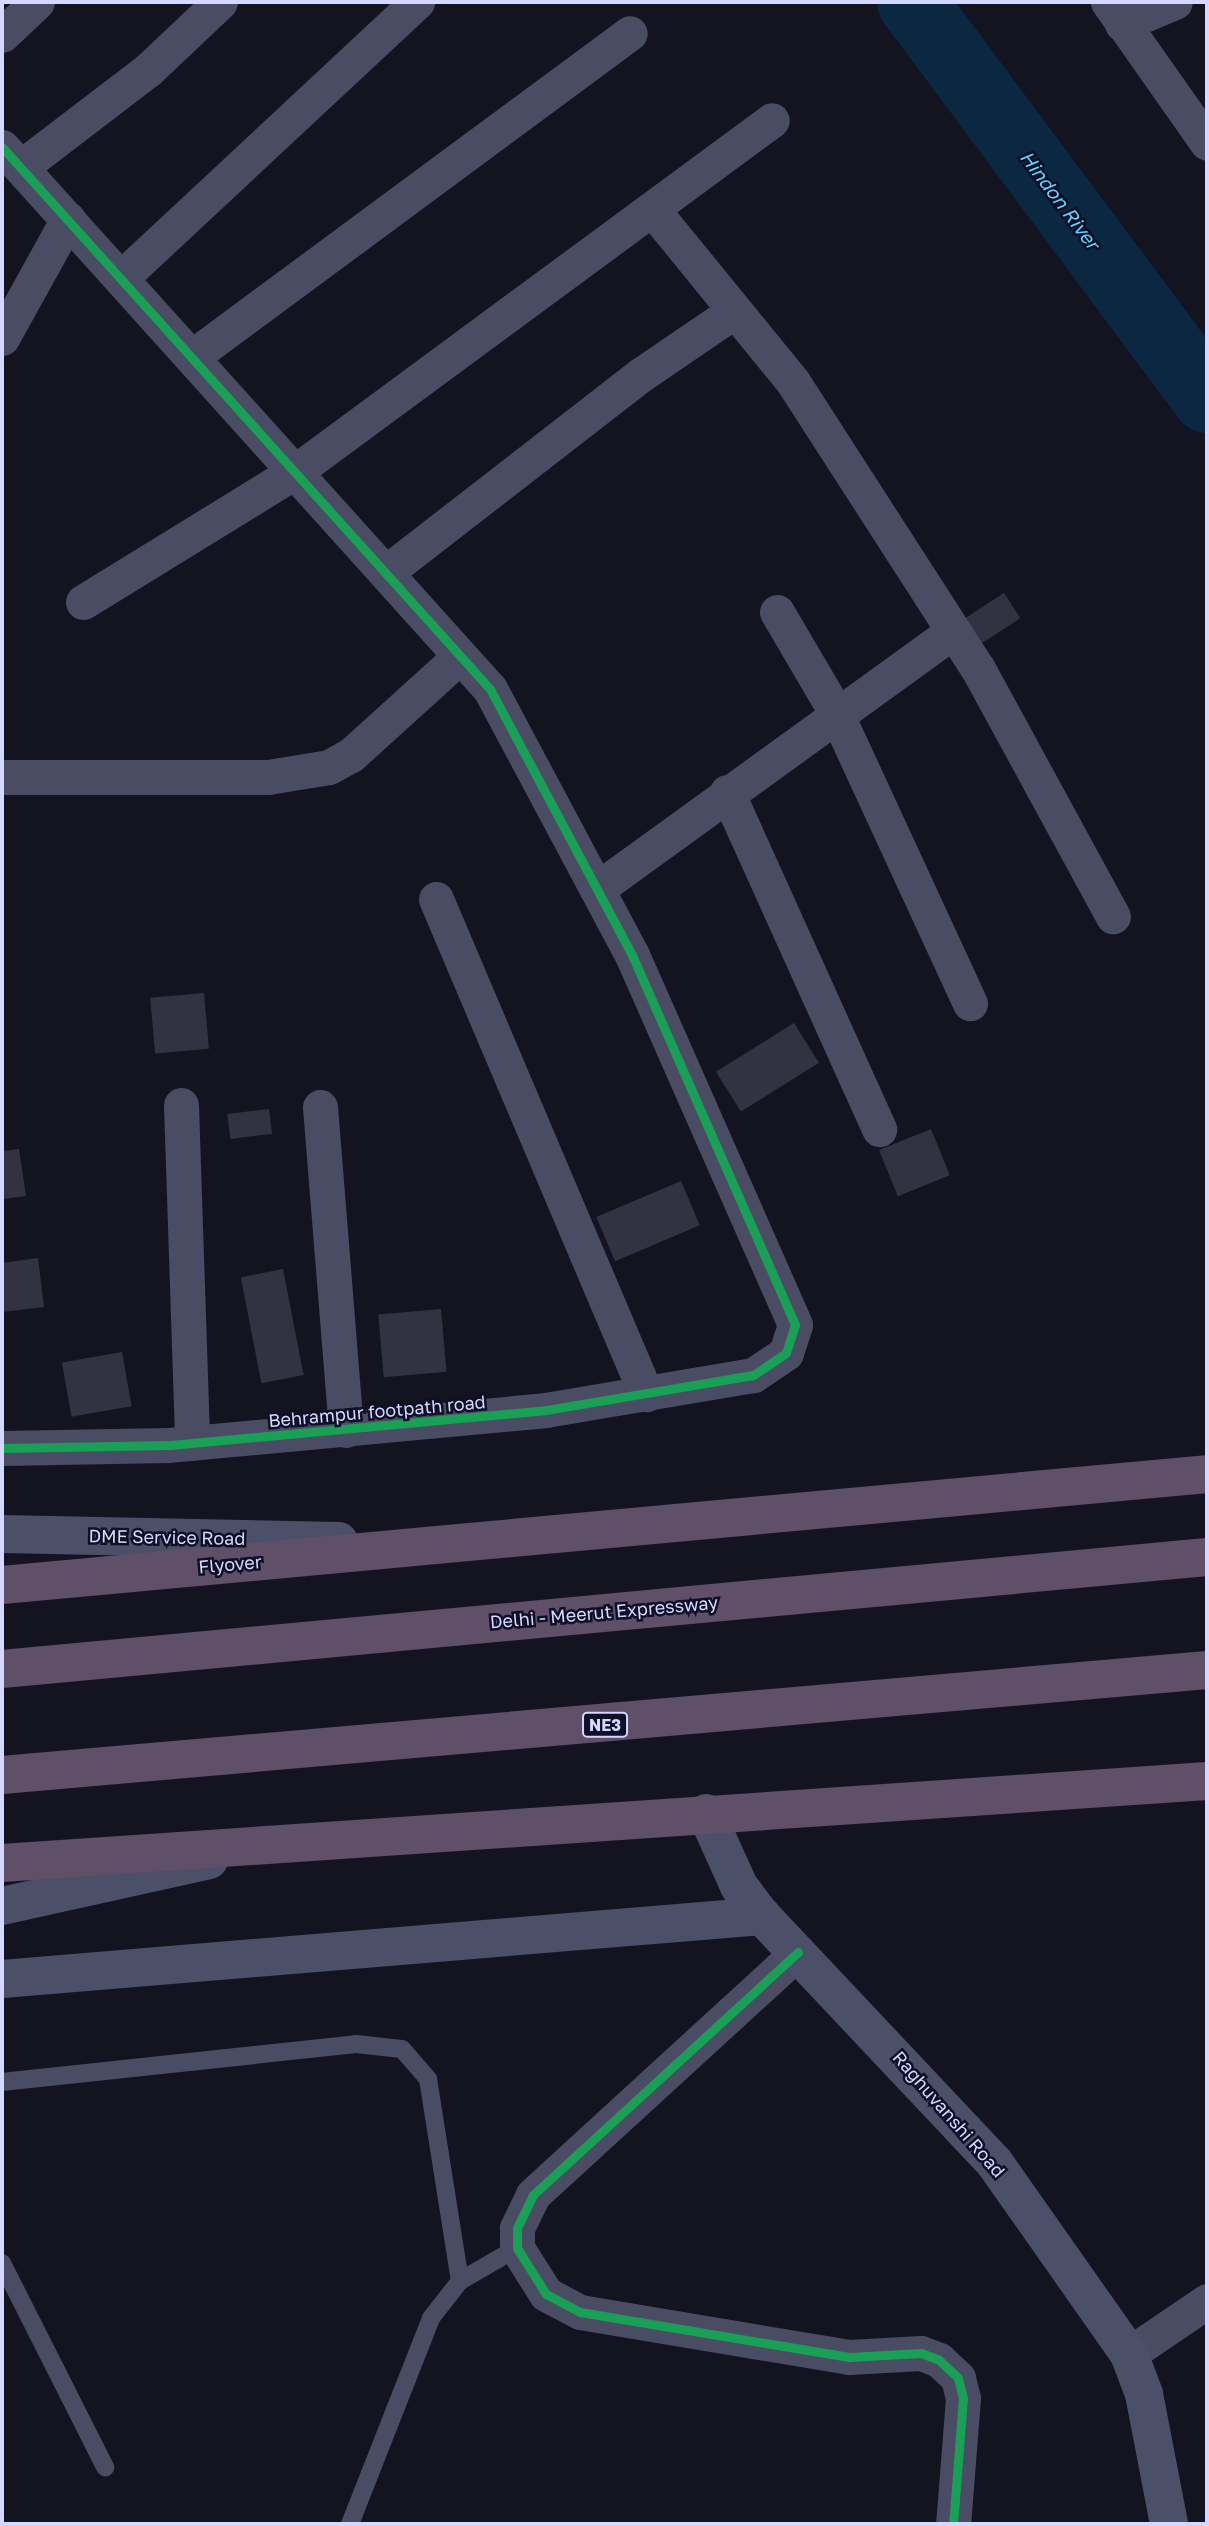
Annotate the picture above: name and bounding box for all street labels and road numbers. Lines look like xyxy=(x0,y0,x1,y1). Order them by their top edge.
street label: Behrampur footpath road xyxy=(268,1391,486,1431)
street label: DME Service Road xyxy=(88,1525,246,1549)
street label: Flyover xyxy=(197,1550,263,1578)
street label: Delhi - Meerut Expressway xyxy=(489,1591,719,1633)
road number: NE3 xyxy=(580,1712,630,1737)
street label: Raghuvanshi Road xyxy=(888,2047,1010,2181)

